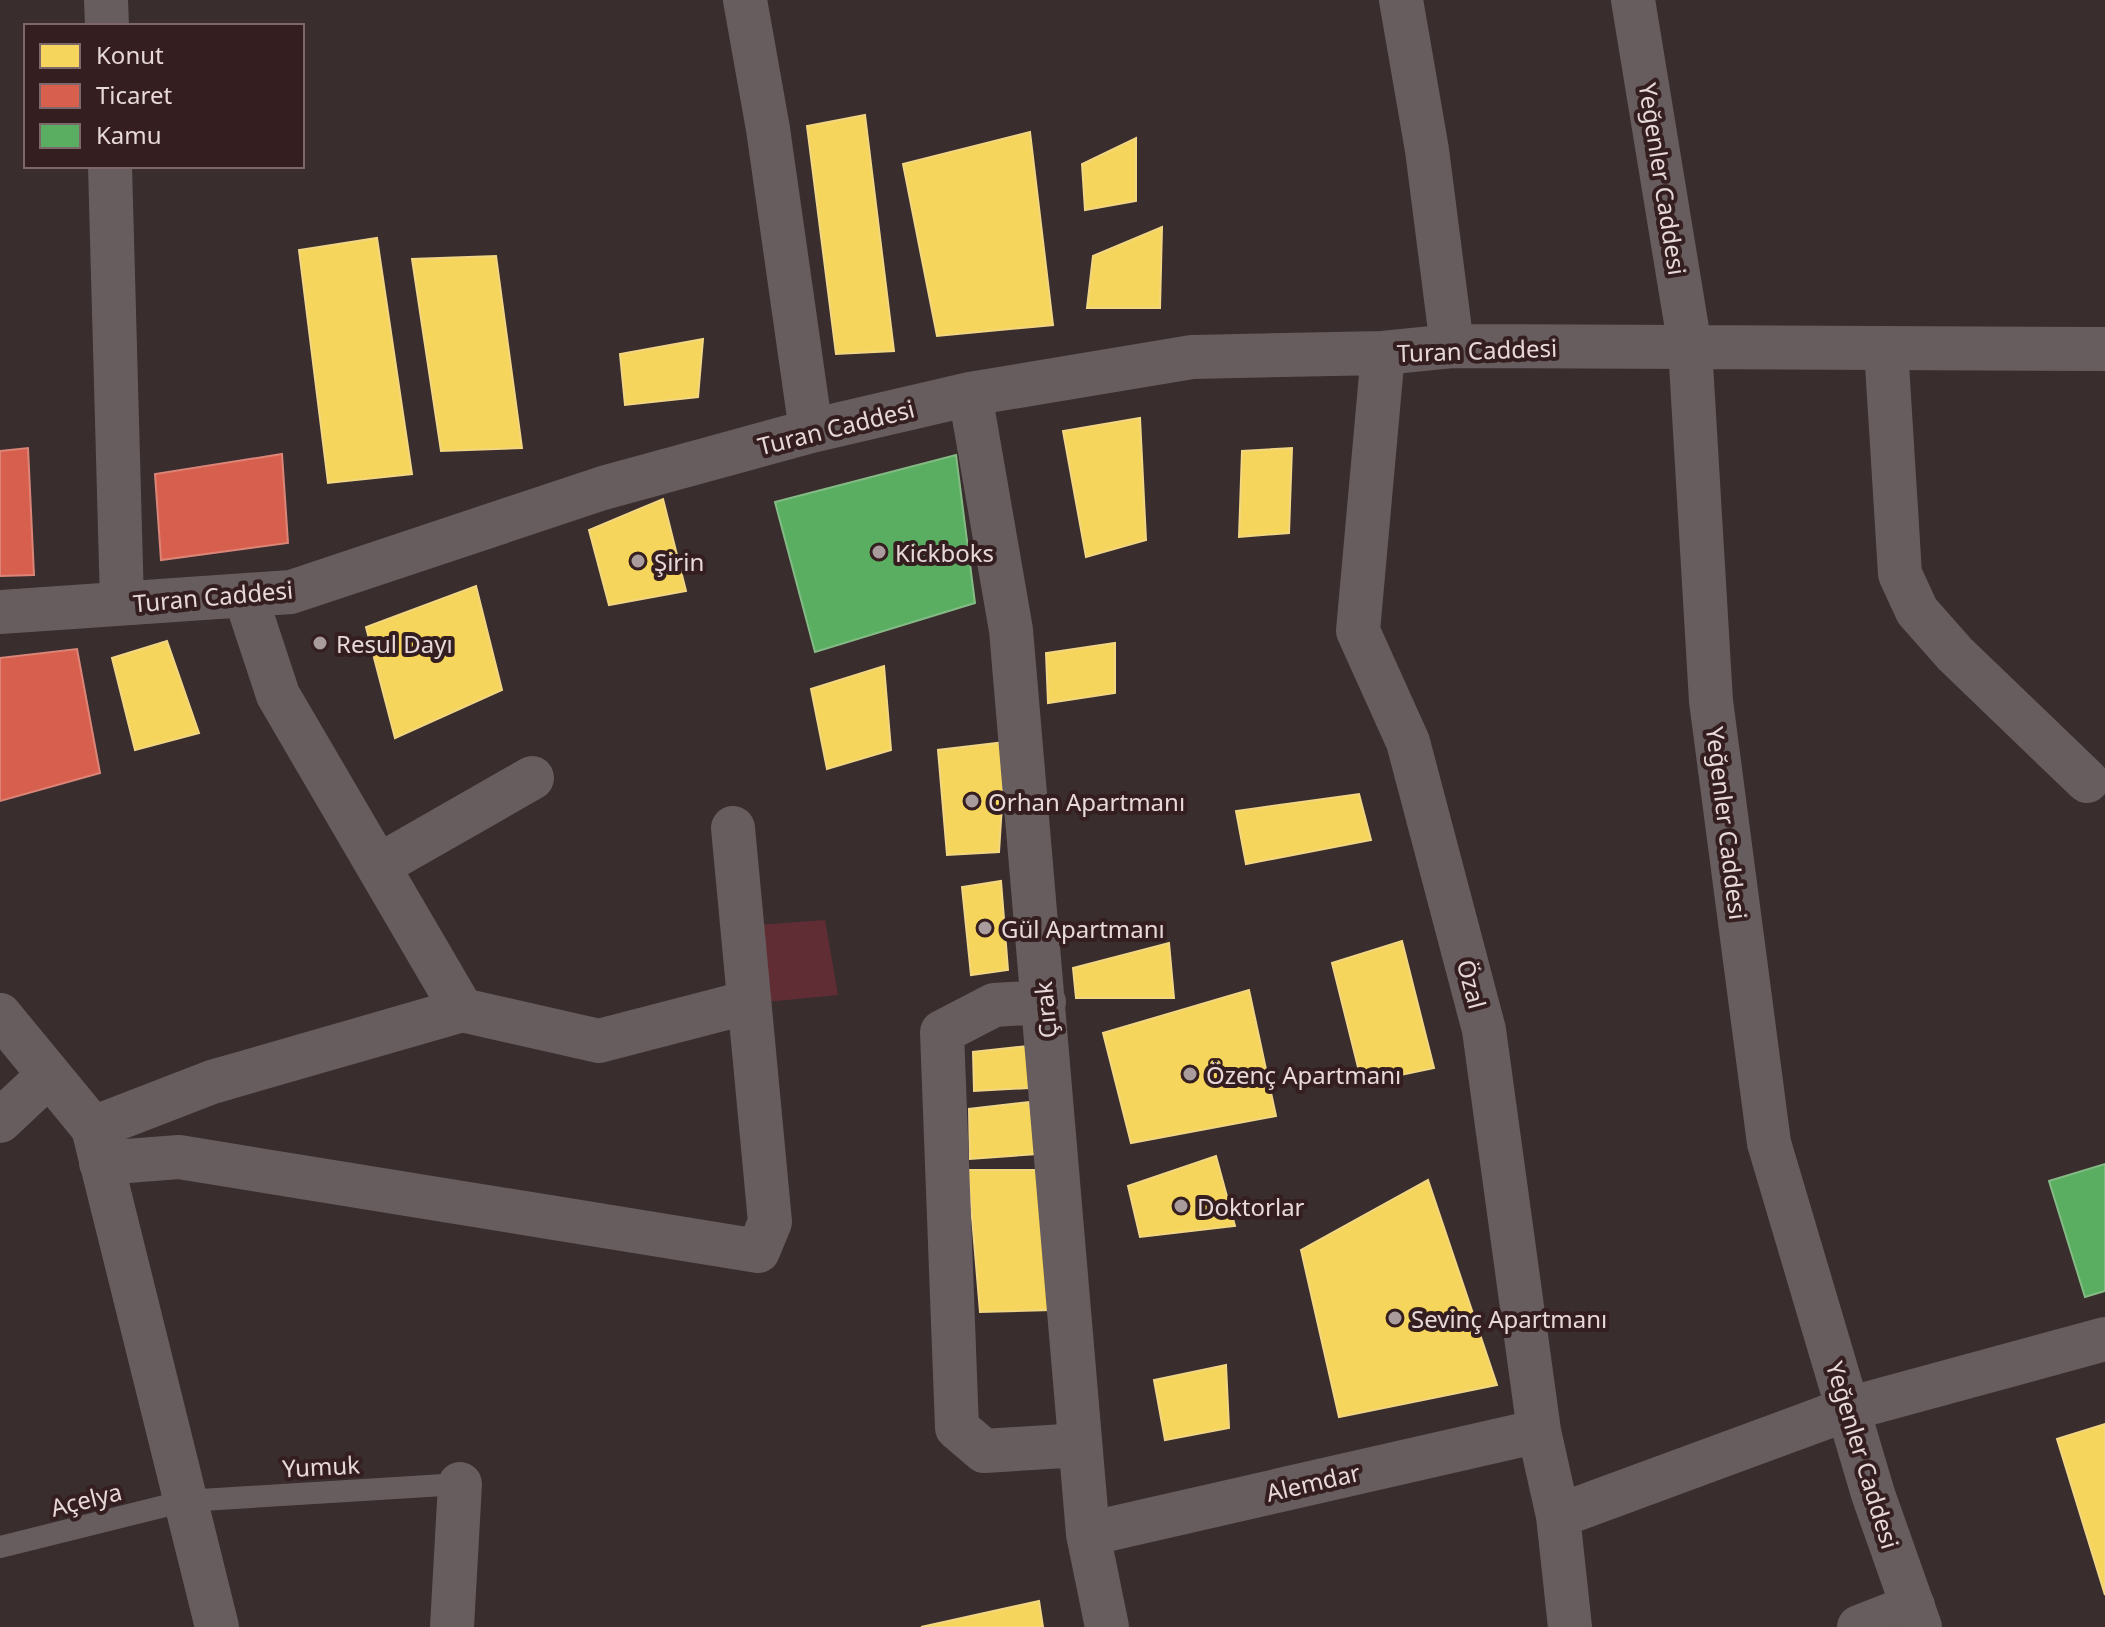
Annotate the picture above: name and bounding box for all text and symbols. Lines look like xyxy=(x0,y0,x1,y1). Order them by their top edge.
legend xyxy=(24,24,304,168)
text: Konut xyxy=(96,38,164,71)
text: Ticaret xyxy=(96,78,172,111)
street label: Yeğenler Caddesi xyxy=(1632,80,1694,278)
text: Kamu xyxy=(96,118,162,151)
street label: Turan Caddesi xyxy=(1396,331,1558,369)
street label: Turan Caddesi xyxy=(754,392,918,462)
place label: Kickboks xyxy=(895,536,994,569)
marker: Kickboks xyxy=(870,543,888,561)
place label: Şirin xyxy=(654,545,704,578)
marker: Şirin xyxy=(629,552,647,570)
street label: Turan Caddesi xyxy=(132,573,294,619)
place label: Resul Dayı xyxy=(336,627,453,660)
marker: Resul Dayı xyxy=(311,634,329,652)
street label: Yeğenler Caddesi xyxy=(1699,725,1755,921)
place label: Orhan Apartmanı xyxy=(988,785,1185,818)
marker: Orhan Apartmanı xyxy=(963,792,981,810)
place label: Gül Apartmanı xyxy=(1001,912,1165,945)
marker: Gül Apartmanı xyxy=(976,919,994,937)
street label: Özal xyxy=(1450,956,1494,1012)
street label: Çırak xyxy=(1026,980,1064,1040)
place label: Özenç Apartmanı xyxy=(1206,1058,1401,1091)
marker: Özenç Apartmanı xyxy=(1181,1065,1199,1083)
place label: Doktorlar xyxy=(1197,1190,1305,1223)
marker: Doktorlar xyxy=(1172,1197,1190,1215)
place label: Sevinç Apartmanı xyxy=(1411,1302,1607,1335)
marker: Sevinç Apartmanı xyxy=(1386,1309,1404,1327)
street label: Yeğenler Caddesi xyxy=(1819,1357,1907,1553)
street label: Yumuk xyxy=(281,1447,361,1485)
street label: Alemdar xyxy=(1263,1455,1363,1509)
street label: Açelya xyxy=(47,1474,125,1524)

